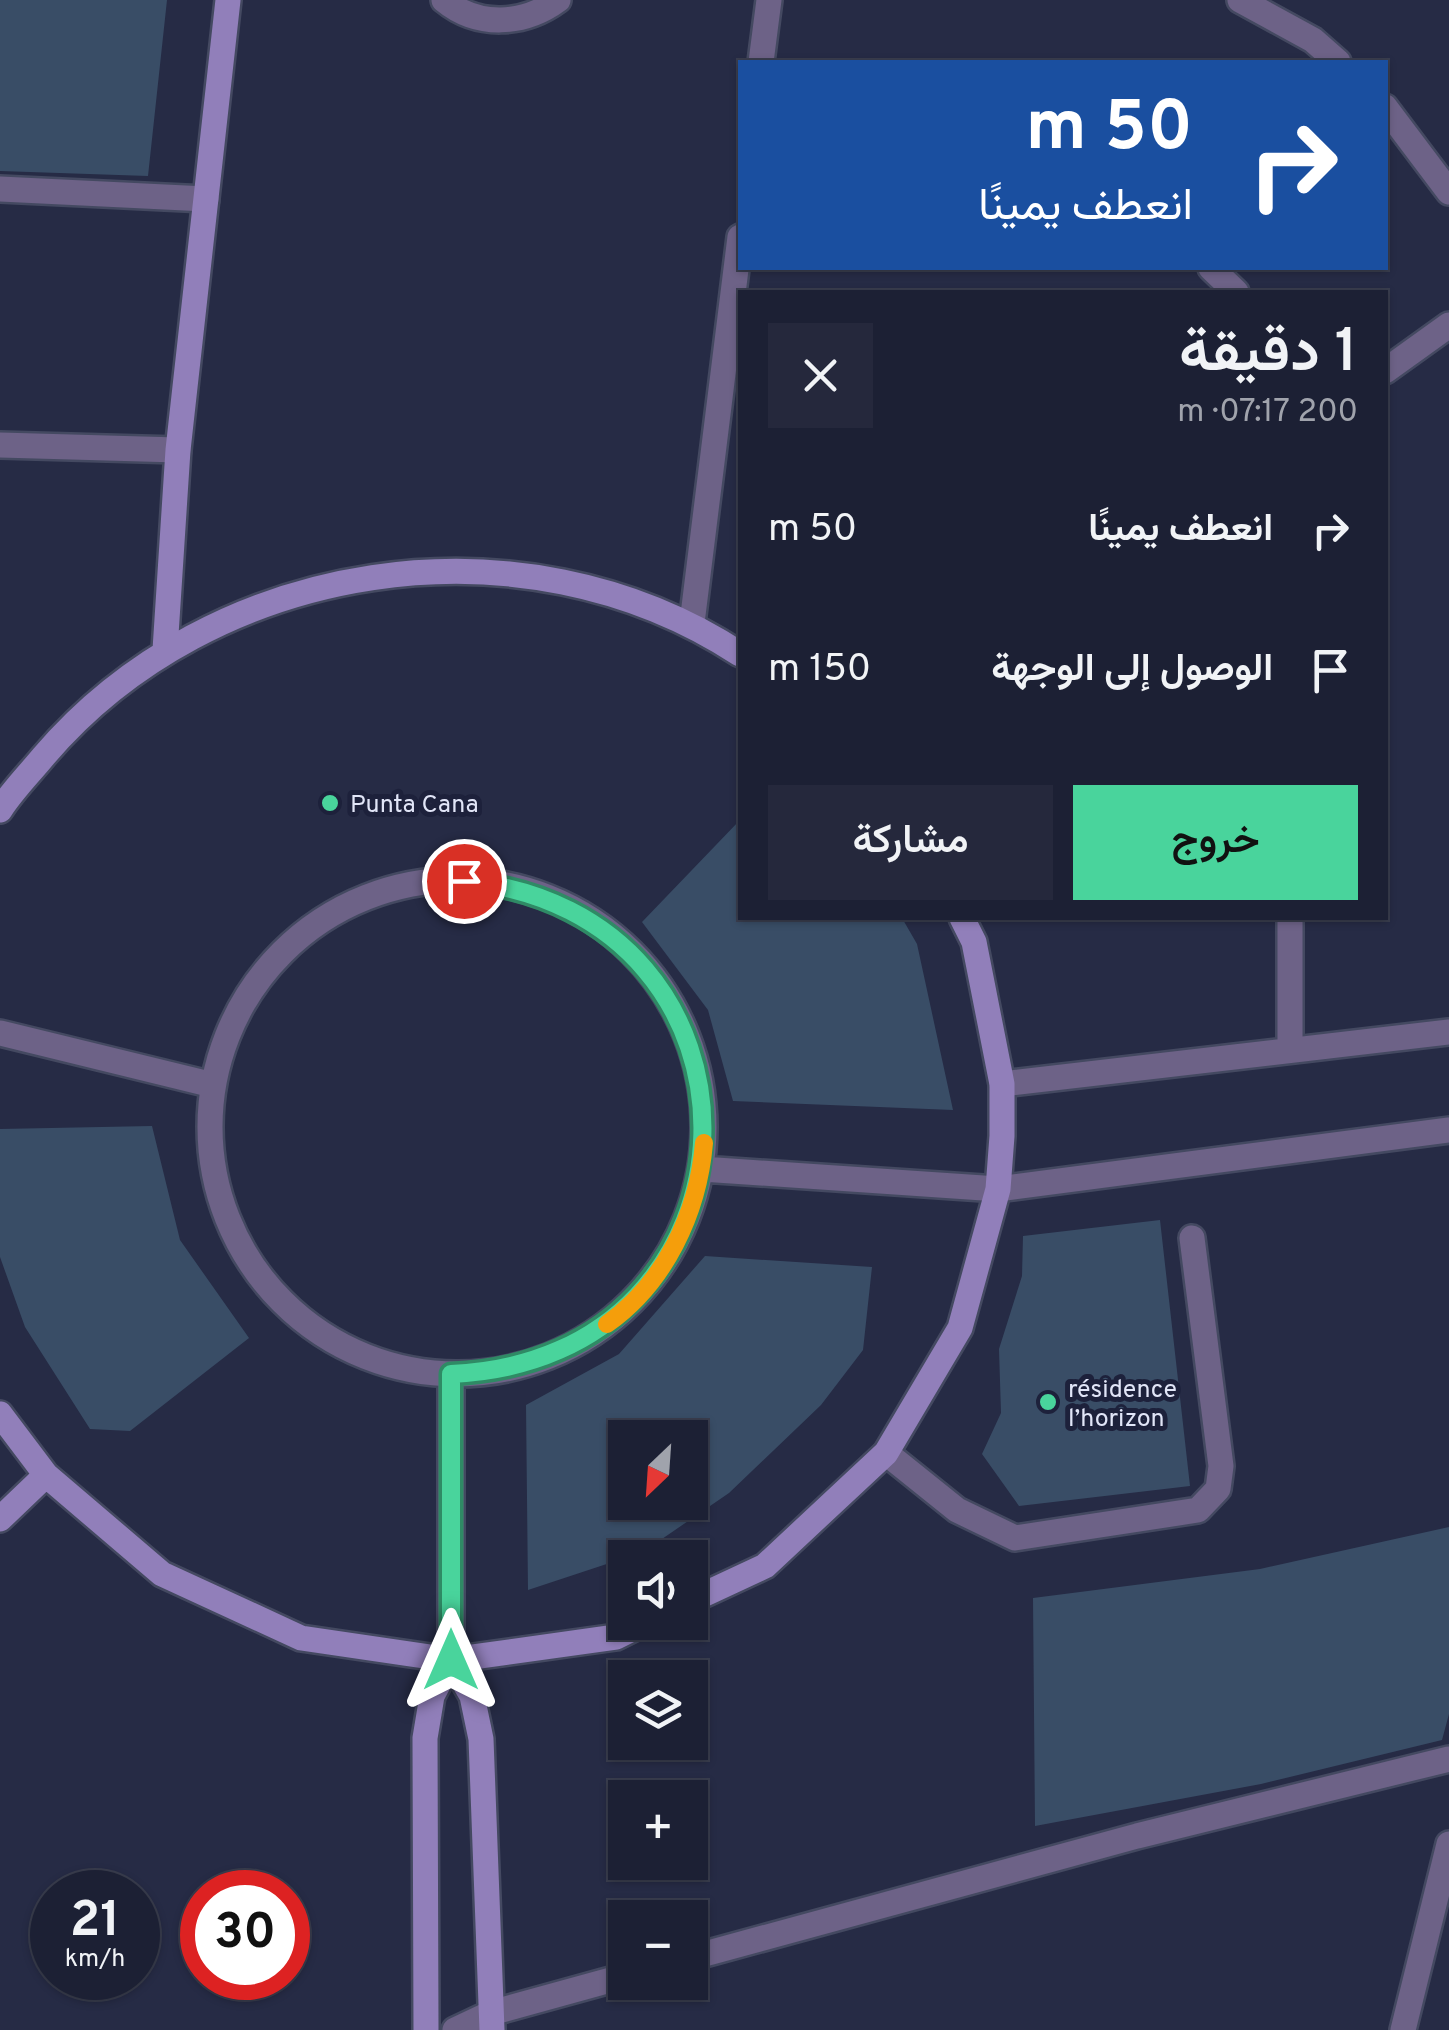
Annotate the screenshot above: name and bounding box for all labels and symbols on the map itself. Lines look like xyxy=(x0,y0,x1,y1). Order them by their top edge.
place label: Punta Cana xyxy=(350,790,479,822)
marker: Punta Cana xyxy=(319,792,341,814)
pin xyxy=(422,839,507,924)
place label: résidence l’horizon xyxy=(1068,1375,1177,1436)
marker: résidence l’horizon xyxy=(1037,1391,1059,1413)
north arrow xyxy=(608,1420,708,1520)
position arrow xyxy=(399,1608,503,1712)
speed limit sign: 30 xyxy=(180,1870,310,2000)

